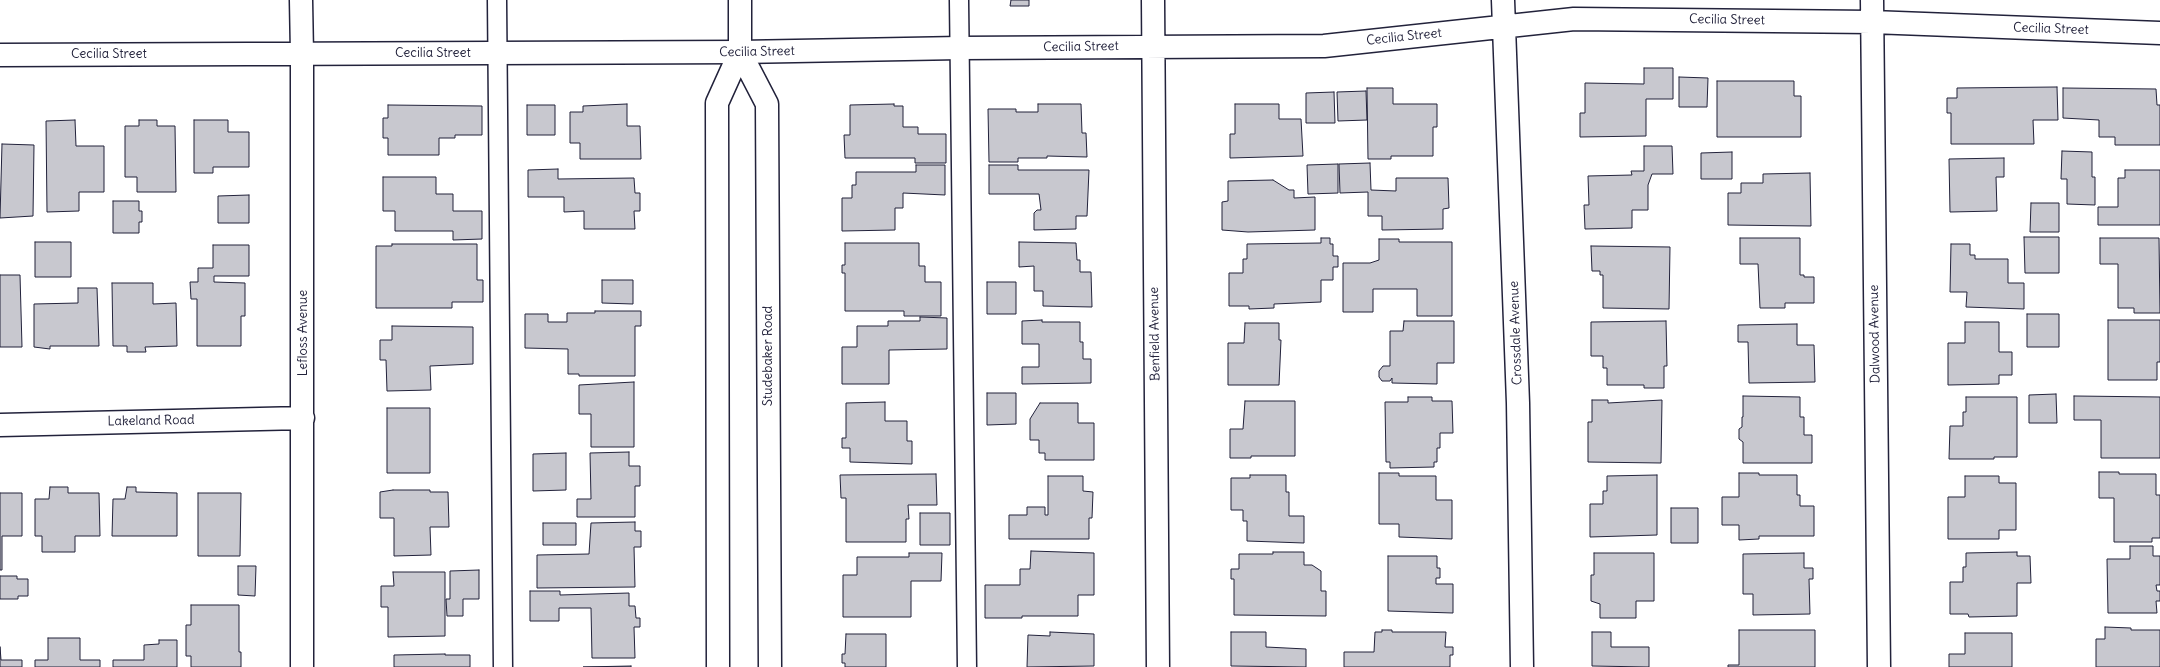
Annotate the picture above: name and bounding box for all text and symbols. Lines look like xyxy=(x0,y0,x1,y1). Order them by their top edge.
street label: Cecilia Street xyxy=(1689,12,1765,28)
street label: Cecilia Street xyxy=(2013,20,2089,38)
street label: Cecilia Street xyxy=(1365,25,1443,49)
street label: Cecilia Street xyxy=(1043,39,1119,55)
street label: Cecilia Street xyxy=(719,44,795,60)
street label: Cecilia Street xyxy=(395,45,471,61)
street label: Cecilia Street xyxy=(71,46,147,62)
street label: Crossdale Avenue xyxy=(1506,281,1526,385)
street label: Dalwood Avenue xyxy=(1866,285,1884,383)
street label: Benfield Avenue xyxy=(1146,287,1164,381)
street label: Lefloss Avenue xyxy=(295,290,311,376)
street label: Studebaker Road xyxy=(760,306,776,406)
street label: Lakeland Road xyxy=(107,412,195,430)

